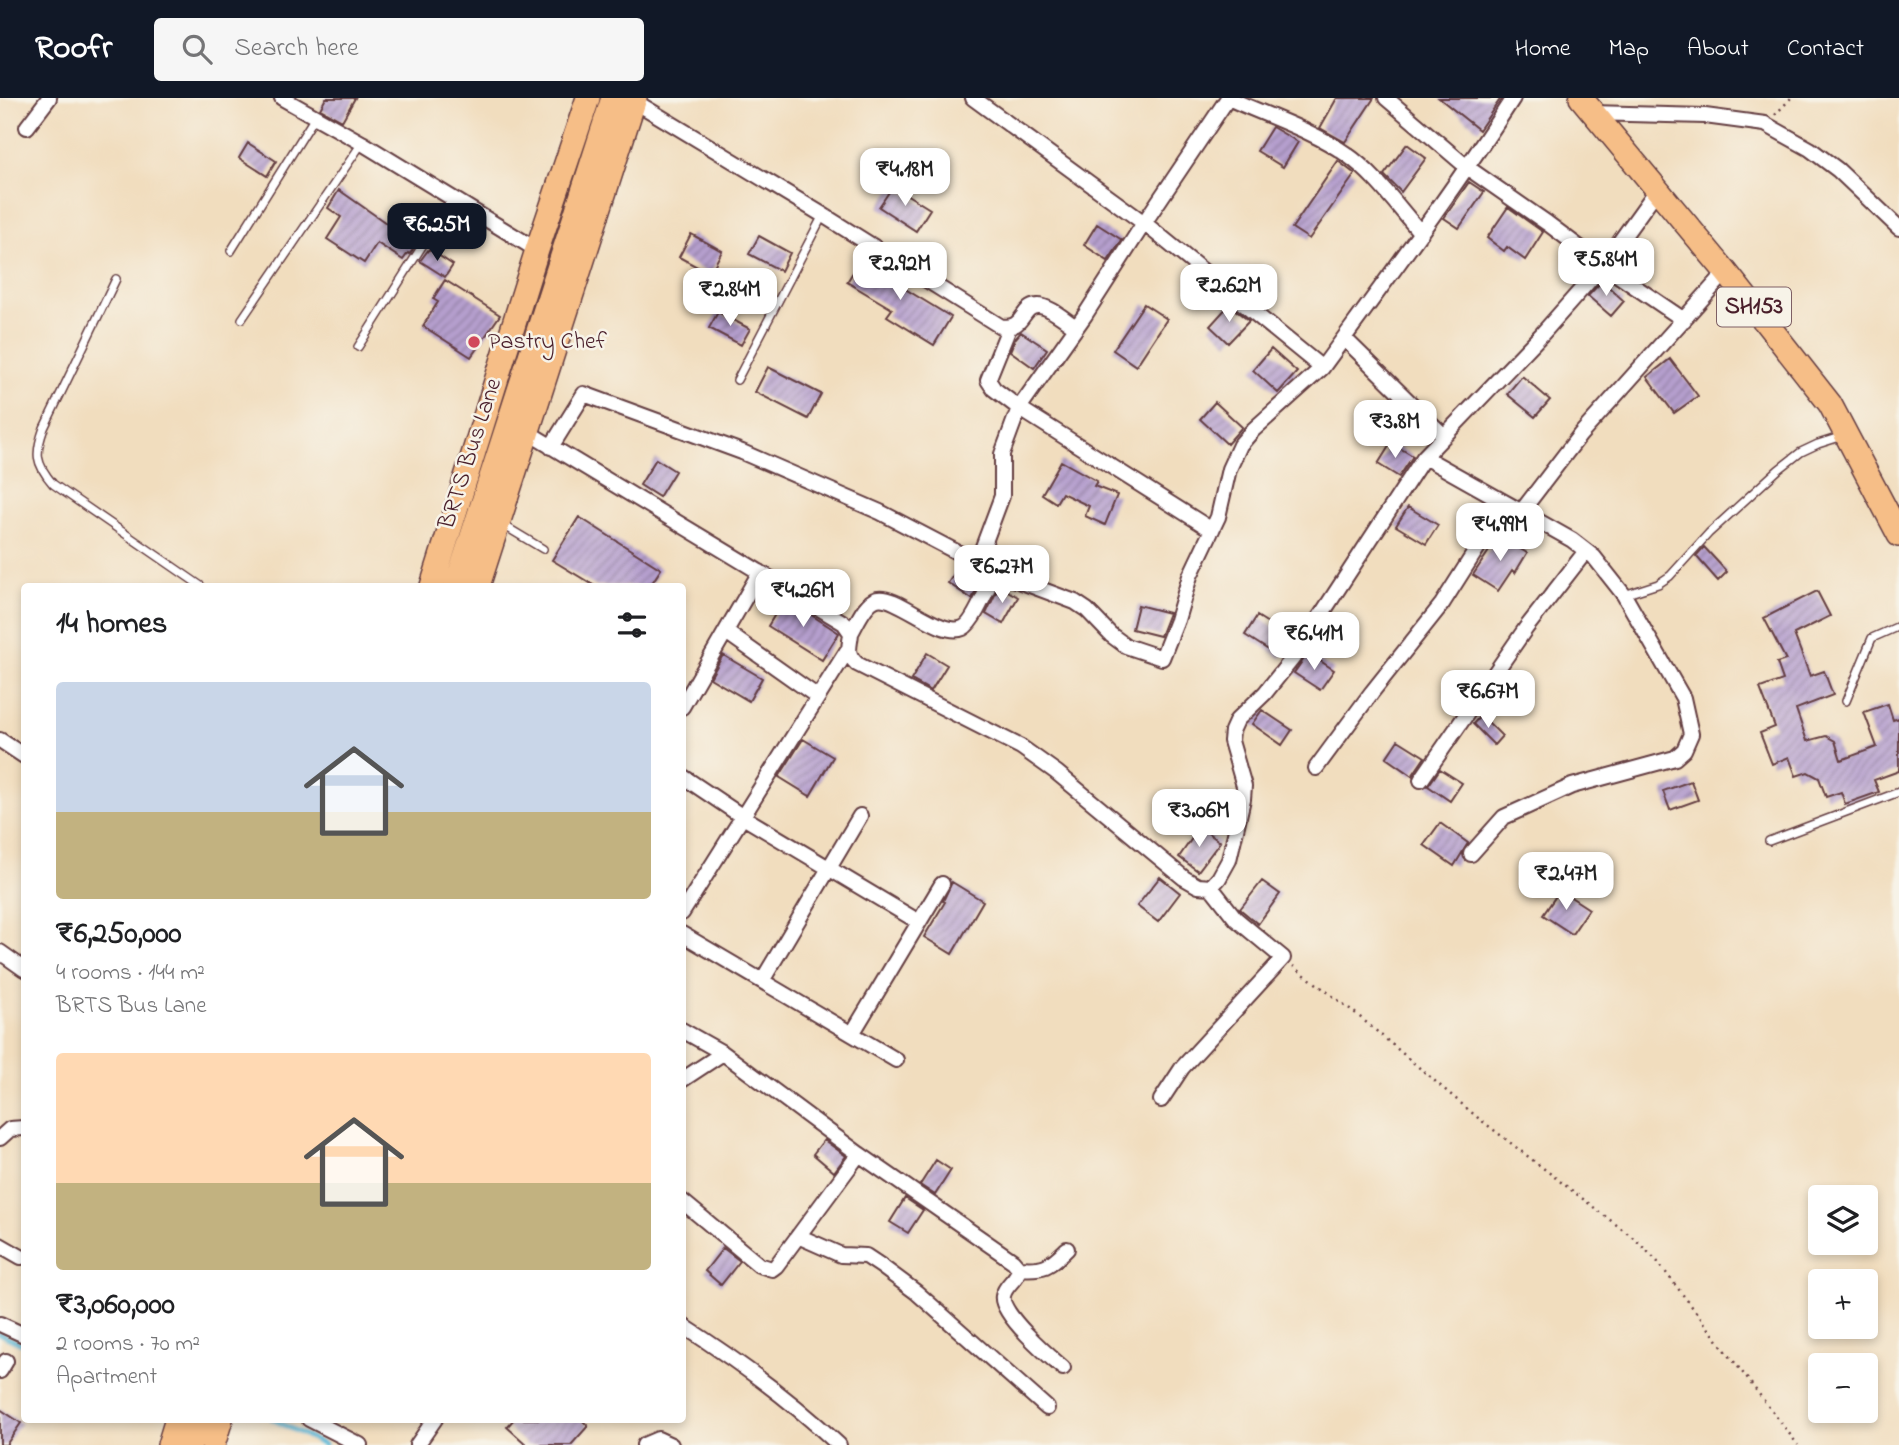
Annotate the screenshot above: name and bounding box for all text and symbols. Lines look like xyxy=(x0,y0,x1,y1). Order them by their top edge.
search box xyxy=(154,18,644,81)
text: Roofr xyxy=(35,25,112,73)
icon: search xyxy=(178,30,216,68)
text: Search here xyxy=(234,30,359,68)
text: Home xyxy=(1515,32,1571,67)
text: Map xyxy=(1609,32,1649,67)
text: About xyxy=(1687,32,1749,67)
text: Contact xyxy=(1787,32,1864,67)
pin: ₹4.18M xyxy=(848,148,962,208)
text: ₹4.18M xyxy=(876,154,934,187)
pin: ₹6.25M xyxy=(380,204,494,263)
text: ₹6.25M xyxy=(403,209,471,242)
pin: ₹5.84M xyxy=(1549,238,1663,298)
pin: ₹2.92M xyxy=(843,242,957,302)
text: ₹5.84M xyxy=(1574,244,1638,277)
text: ₹2.92M xyxy=(869,248,931,281)
pin: ₹2.62M xyxy=(1172,264,1286,324)
pin: ₹2.84M xyxy=(673,268,787,328)
text: ₹2.62M xyxy=(1196,270,1262,303)
text: ₹2.84M xyxy=(699,274,761,307)
road number: SH153 xyxy=(1717,288,1791,327)
place label: Pastry Chef xyxy=(488,325,608,361)
marker: Pastry Chef xyxy=(466,334,482,350)
street label: BRTS Bus Lane xyxy=(430,374,512,535)
pin: ₹3.8M xyxy=(1346,400,1444,460)
text: ₹3.8M xyxy=(1370,406,1420,439)
pin: ₹4.99M xyxy=(1443,504,1557,563)
text: ₹4.99M xyxy=(1472,509,1528,542)
pin: ₹6.27M xyxy=(945,546,1059,605)
text: ₹6.27M xyxy=(970,551,1034,584)
pin: ₹4.26M xyxy=(746,570,860,629)
text: ₹4.26M xyxy=(771,575,835,608)
text: 14 homes xyxy=(56,603,167,647)
icon: filters xyxy=(613,606,651,644)
pin: ₹6.41M xyxy=(1257,612,1371,672)
text: ₹6.41M xyxy=(1284,618,1344,651)
pin: ₹6.67M xyxy=(1431,670,1545,730)
text: ₹6.67M xyxy=(1457,676,1519,709)
icon: home xyxy=(291,728,417,854)
pin: ₹3.06M xyxy=(1142,790,1256,849)
text: ₹3.06M xyxy=(1168,795,1230,828)
pin: ₹2.47M xyxy=(1509,852,1623,912)
text: ₹2.47M xyxy=(1535,858,1597,891)
text: ₹6,250,000 xyxy=(56,913,181,957)
text: 4 rooms · 144 m² xyxy=(56,957,205,990)
text: BRTS Bus Lane xyxy=(56,990,207,1023)
icon: home xyxy=(291,1099,417,1225)
map controls xyxy=(1808,1185,1878,1423)
button: layers xyxy=(1808,1185,1878,1255)
button: + xyxy=(1808,1269,1878,1339)
text: ₹3,060,000 xyxy=(56,1284,175,1328)
text: 2 rooms · 70 m² xyxy=(56,1328,200,1361)
button: − xyxy=(1808,1353,1878,1423)
text: Apartment xyxy=(56,1361,157,1394)

